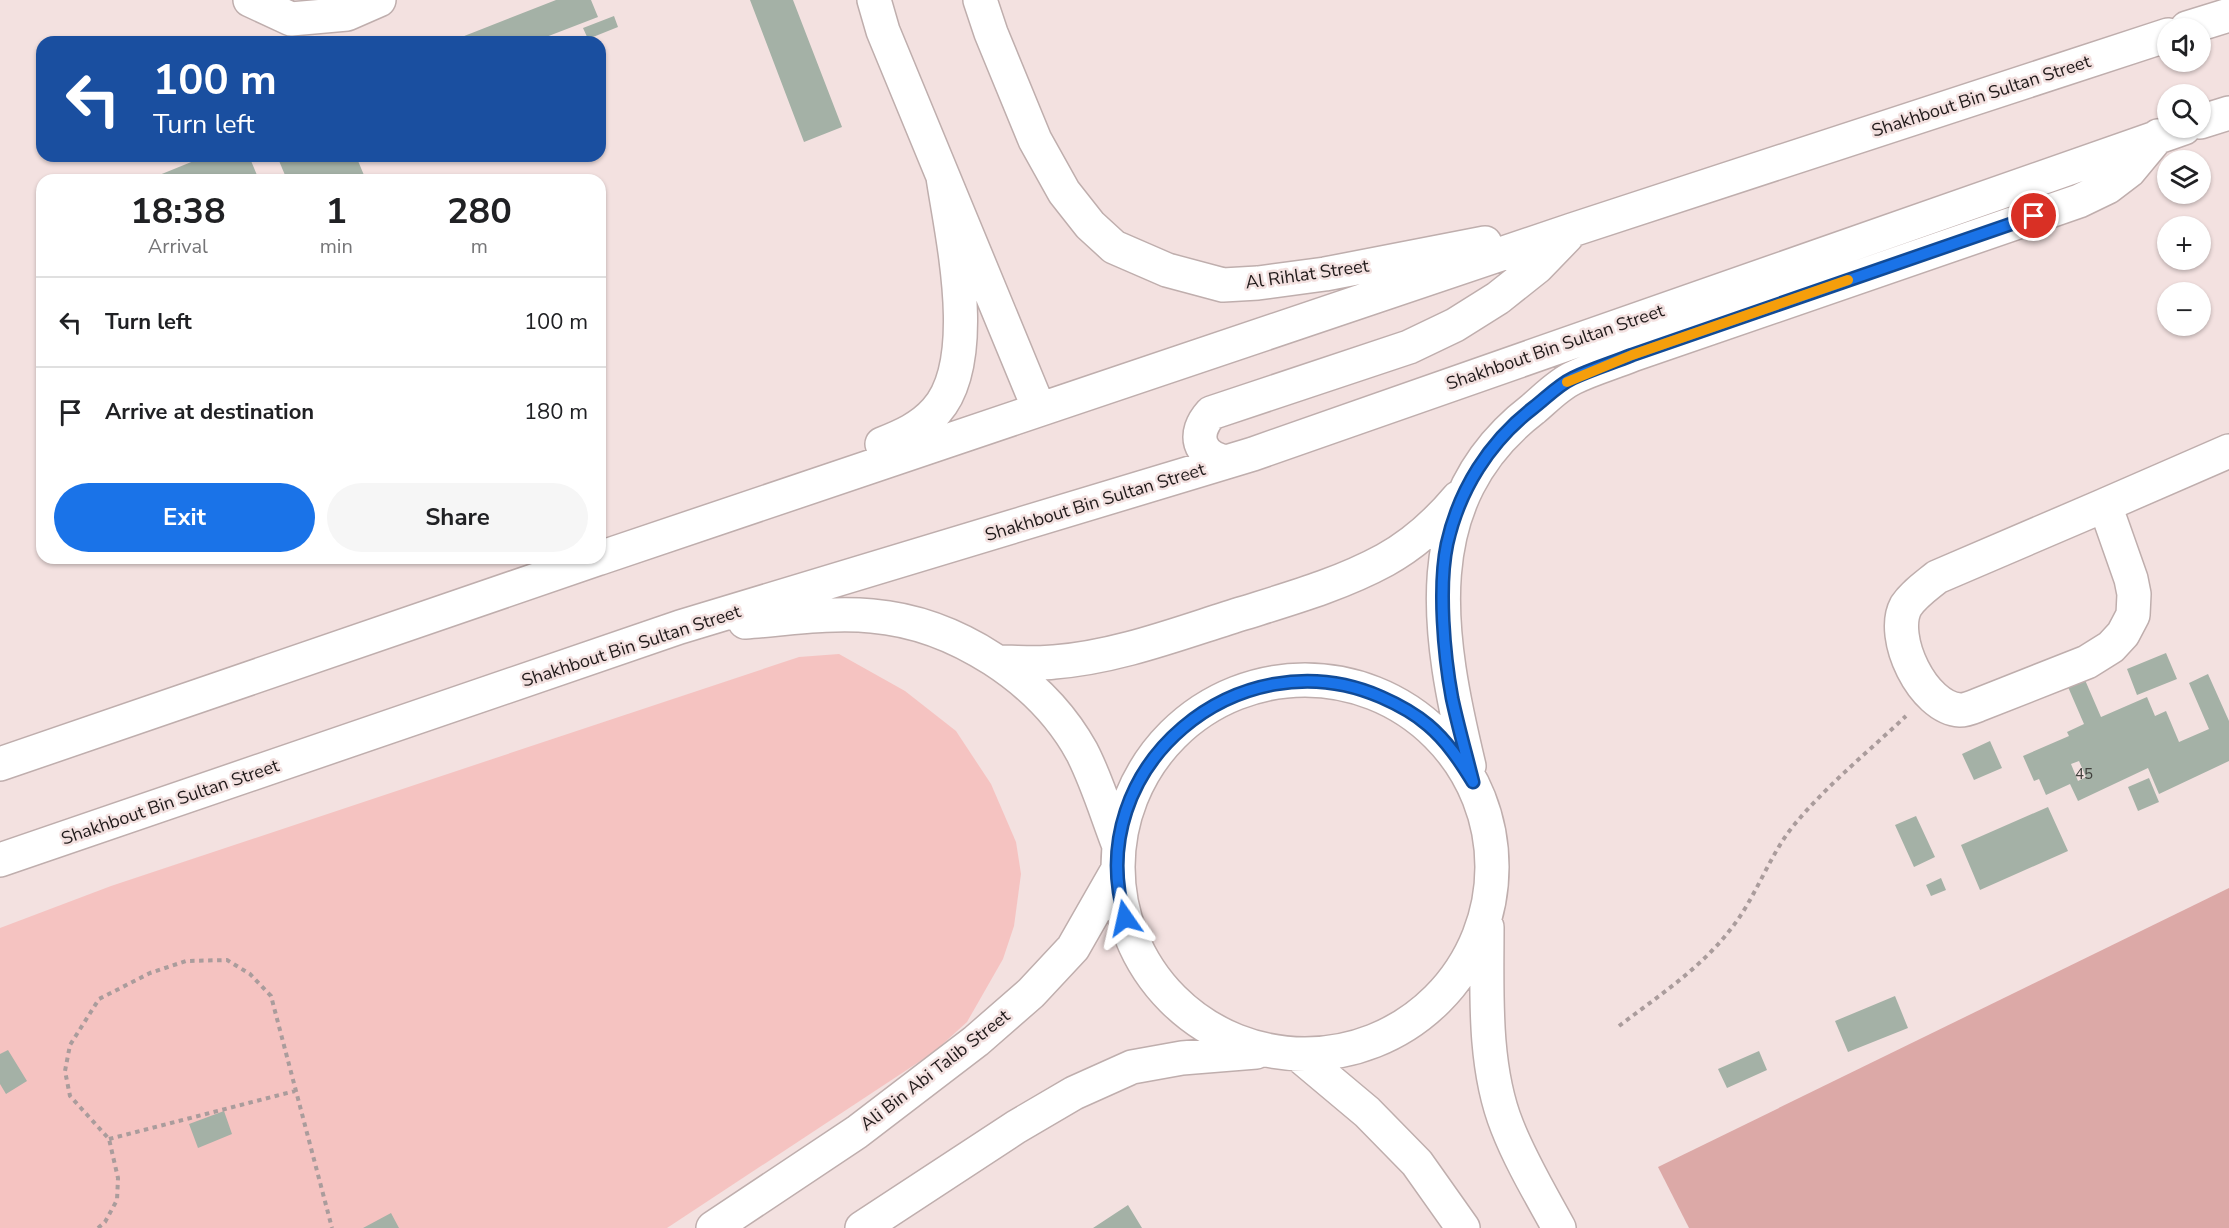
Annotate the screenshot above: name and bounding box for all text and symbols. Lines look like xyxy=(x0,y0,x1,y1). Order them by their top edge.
map controls xyxy=(2157,18,2211,336)
button: sound xyxy=(2157,18,2211,72)
street label: Shakhbout Bin Sultan Street xyxy=(1868,49,2094,143)
text: 100 m xyxy=(153,52,277,109)
icon: left xyxy=(54,60,132,138)
button: search xyxy=(2157,84,2211,138)
text: Turn left xyxy=(153,106,254,143)
button: layers xyxy=(2157,150,2211,204)
text: 18:38 xyxy=(130,187,226,236)
text: 1 xyxy=(325,187,347,236)
text: 280 xyxy=(447,187,512,236)
pin xyxy=(2008,190,2059,241)
icon: arrive xyxy=(2017,199,2050,232)
button: + xyxy=(2157,216,2211,270)
text: Arrival xyxy=(148,233,208,260)
text: min xyxy=(320,233,353,260)
text: m xyxy=(471,233,488,260)
street label: Al Rihlat Street xyxy=(1244,253,1371,295)
button: − xyxy=(2157,282,2211,336)
street label: Shakhbout Bin Sultan Street xyxy=(1443,298,1668,396)
icon: left xyxy=(54,306,87,339)
text: Turn left xyxy=(105,307,192,337)
text: 100 m xyxy=(524,307,588,337)
icon: arrive xyxy=(54,396,87,429)
text: Arrive at destination xyxy=(105,397,314,427)
text: 180 m xyxy=(524,397,588,427)
street label: Shakhbout Bin Sultan Street xyxy=(982,457,1209,547)
button: Exit xyxy=(54,483,315,552)
button: Share xyxy=(327,483,588,552)
street label: Shakhbout Bin Sultan Street xyxy=(518,599,744,693)
street label: Shakhbout Bin Sultan Street xyxy=(58,753,283,851)
house number: 45 xyxy=(2075,764,2093,784)
position arrow xyxy=(1093,886,1157,950)
street label: Ali Bin Abi Talib Street xyxy=(855,1004,1015,1136)

